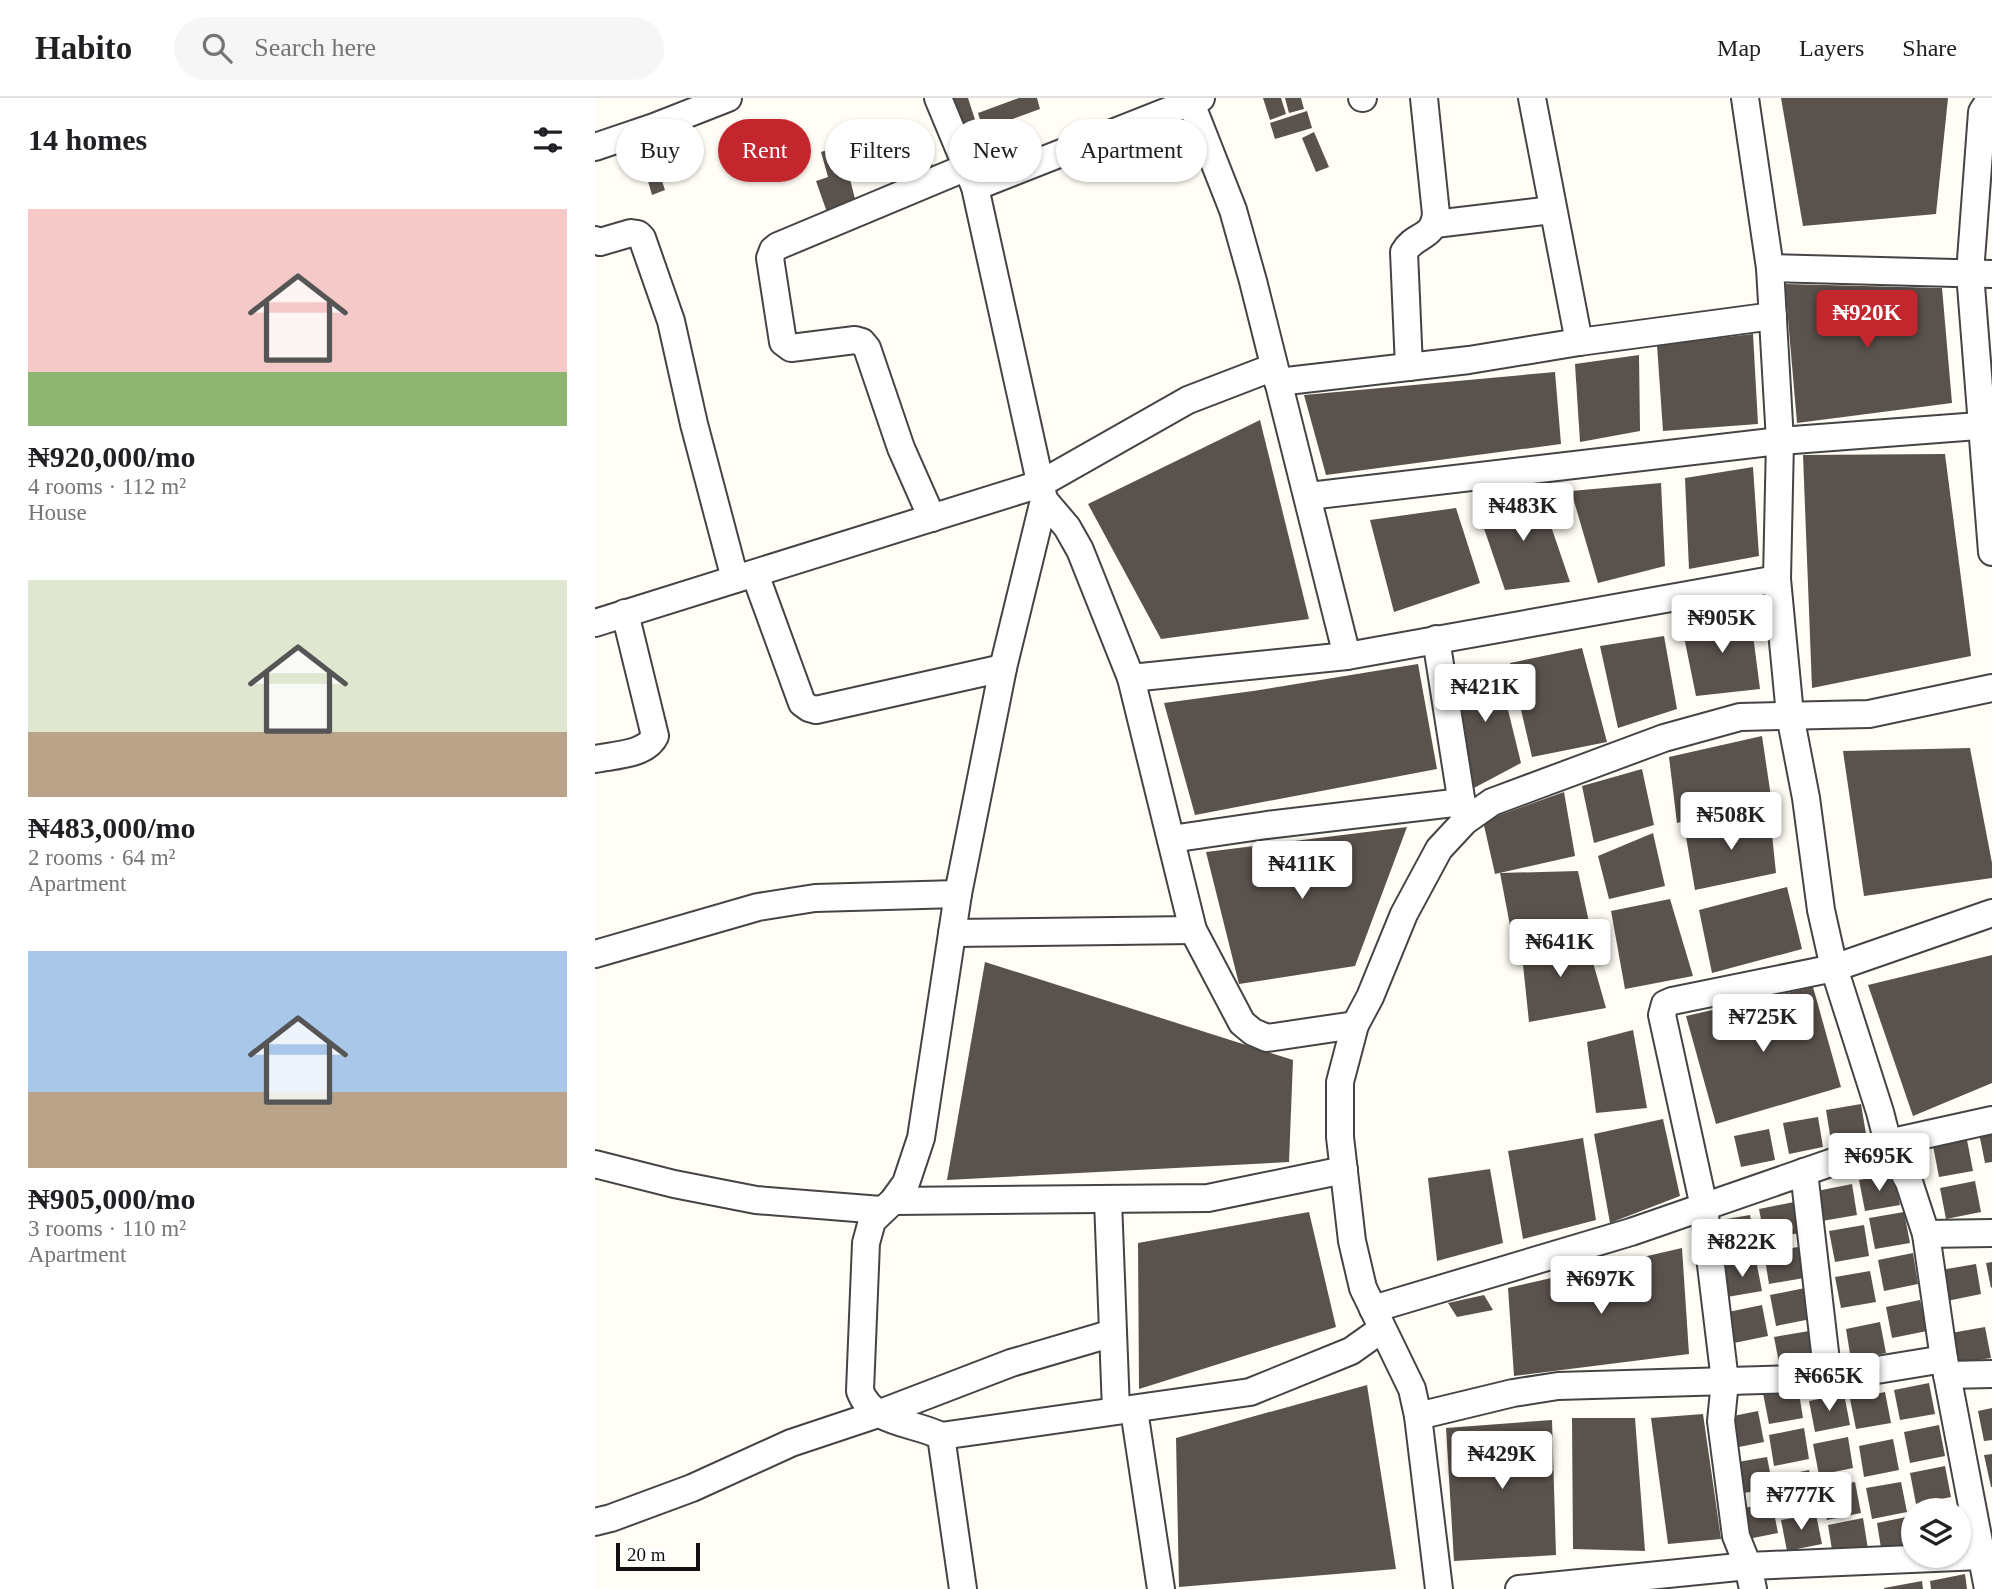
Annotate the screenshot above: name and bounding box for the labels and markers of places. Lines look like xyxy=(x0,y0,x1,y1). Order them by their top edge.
pin: ₦920K xyxy=(1818,290,1916,350)
pin: ₦483K xyxy=(1474,484,1572,543)
pin: ₦905K xyxy=(1673,596,1771,655)
pin: ₦421K xyxy=(1436,664,1534,724)
pin: ₦508K xyxy=(1682,792,1780,852)
pin: ₦411K xyxy=(1253,842,1351,901)
pin: ₦641K xyxy=(1511,920,1609,979)
pin: ₦725K xyxy=(1714,995,1812,1054)
pin: ₦695K xyxy=(1830,1134,1928,1193)
pin: ₦822K xyxy=(1693,1220,1791,1279)
pin: ₦697K xyxy=(1552,1256,1650,1316)
pin: ₦665K xyxy=(1780,1354,1878,1413)
pin: ₦429K xyxy=(1453,1432,1551,1491)
pin: ₦777K xyxy=(1752,1472,1850,1532)

